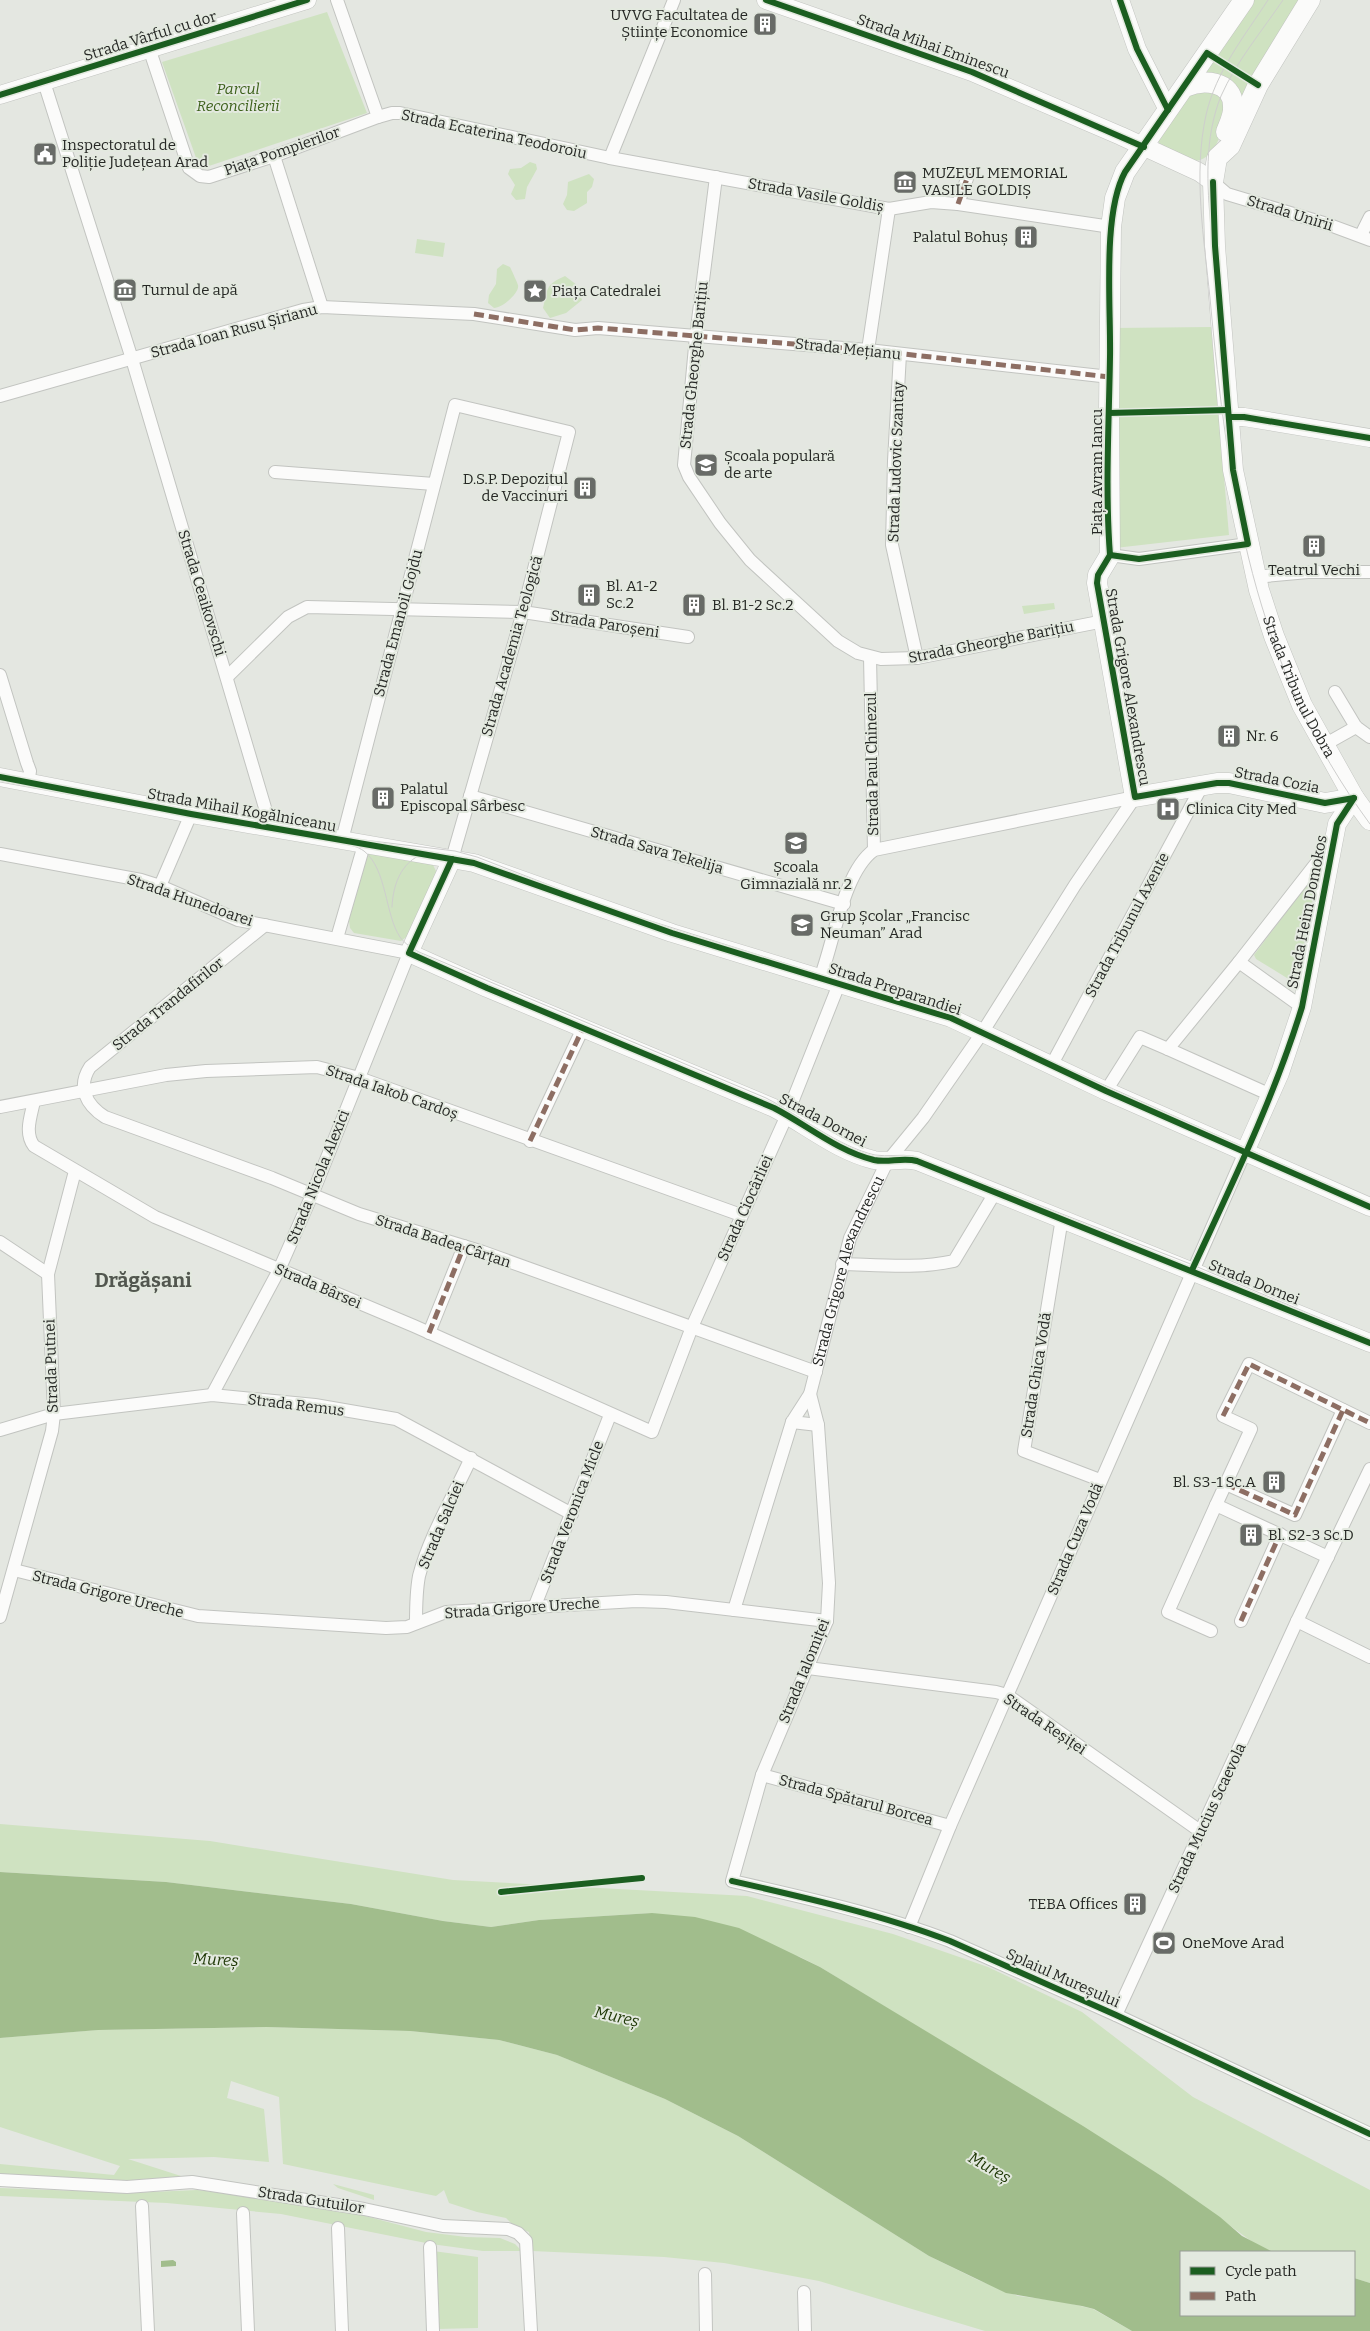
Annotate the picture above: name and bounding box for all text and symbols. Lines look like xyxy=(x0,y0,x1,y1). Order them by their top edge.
place label: UVVG Facultatea de Științe Economice xyxy=(610,6,748,42)
street label: Strada Vârful cu dor xyxy=(81,7,219,65)
street label: Strada Mihai Eminescu xyxy=(854,10,1012,82)
building icon: UVVG Facultatea de Științe Economice xyxy=(752,11,778,37)
park label: Parcul Reconcilierii xyxy=(196,80,280,115)
street label: Strada Ecaterina Teodoroiu xyxy=(400,106,588,162)
street label: Piața Pompierilor xyxy=(222,123,343,180)
place label: Inspectoratul de Poliție Județean Arad xyxy=(62,136,208,172)
public building icon: Inspectoratul de Poliție Județean Arad xyxy=(32,141,58,167)
place label: MUZEUL MEMORIAL VASILE GOLDIȘ xyxy=(922,164,1067,200)
museum icon: MUZEUL MEMORIAL VASILE GOLDIȘ xyxy=(892,169,918,195)
street label: Strada Vasile Goldiș xyxy=(746,174,885,217)
street label: Strada Unirii xyxy=(1245,191,1336,235)
building icon: Palatul Bohuș xyxy=(1013,224,1039,250)
place label: Palatul Bohuș xyxy=(913,228,1008,247)
museum icon: Turnul de apă xyxy=(112,277,138,303)
place icon: Piața Catedralei xyxy=(522,278,548,304)
street label: Strada Gheorghe Barițiu xyxy=(676,280,713,450)
place label: Turnul de apă xyxy=(142,281,238,299)
place label: Piața Catedralei xyxy=(552,282,662,301)
street label: Strada Ioan Rusu Șirianu xyxy=(149,300,320,363)
street label: Strada Mețianu xyxy=(794,334,902,365)
street label: Strada Ludovic Szantay xyxy=(884,381,908,543)
street label: Piața Avram Iancu xyxy=(1088,409,1107,535)
place label: Școala populară de arte xyxy=(724,447,835,482)
school or university icon: Școala populară de arte xyxy=(693,452,719,478)
place label: D.S.P. Depozitul de Vaccinuri xyxy=(463,470,569,505)
building icon: D.S.P. Depozitul de Vaccinuri xyxy=(572,475,598,501)
street label: Strada Ceaikovschi xyxy=(174,528,230,659)
building icon: Teatrul Vechi xyxy=(1301,533,1327,559)
street label: Strada Emanoil Gojdu xyxy=(370,547,426,699)
street label: Strada Academia Teologică xyxy=(478,553,546,739)
place label: Teatrul Vechi xyxy=(1268,561,1360,579)
place label: Bl. A1-2 Sc.2 xyxy=(606,577,657,612)
building icon: Bl. A1-2 Sc.2 xyxy=(576,582,602,608)
street label: Strada Grigore Alexandrescu xyxy=(1102,587,1154,787)
building icon: Bl. B1-2 Sc.2 xyxy=(681,592,707,618)
place label: Bl. B1-2 Sc.2 xyxy=(712,596,793,614)
street label: Strada Paroșeni xyxy=(549,607,661,643)
street label: Strada Tribunul Dobra xyxy=(1259,613,1339,761)
street label: Strada Gheorghe Barițiu xyxy=(907,617,1075,668)
street label: Strada Paul Chinezul xyxy=(862,692,882,836)
building icon: Nr. 6 xyxy=(1216,723,1242,749)
place label: Nr. 6 xyxy=(1246,727,1279,745)
street label: Strada Cozia xyxy=(1233,763,1321,797)
place label: Palatul Episcopal Sârbesc xyxy=(400,780,526,815)
street label: Strada Mihail Kogălniceanu xyxy=(146,785,338,835)
building icon: Palatul Episcopal Sârbesc xyxy=(370,785,396,811)
hospital icon: Clinica City Med xyxy=(1155,796,1181,822)
place label: Clinica City Med xyxy=(1186,800,1297,818)
street label: Strada Sava Tekelija xyxy=(589,822,725,878)
school or university icon: Școala Gimnazială nr. 2 xyxy=(783,830,809,856)
street label: Strada Heim Domokos xyxy=(1283,834,1331,990)
street label: Strada Tribunul Axente xyxy=(1081,849,1173,1001)
place label: Școala Gimnazială nr. 2 xyxy=(740,858,852,893)
street label: Strada Hunedoarei xyxy=(125,870,256,930)
place label: Grup Școlar „Francisc Neuman” Arad xyxy=(820,907,970,942)
school or university icon: Grup Școlar „Francisc Neuman” Arad xyxy=(789,912,815,938)
street label: Strada Trandafirilor xyxy=(109,953,228,1054)
street label: Strada Preparandiei xyxy=(826,959,964,1019)
street label: Strada Iakob Cardoș xyxy=(323,1061,461,1124)
street label: Strada Dornei xyxy=(776,1089,870,1151)
street label: Strada Nicola Alexici xyxy=(283,1107,353,1247)
street label: Strada Ciocârliei xyxy=(714,1152,777,1264)
street label: Strada Grigore Alexandrescu xyxy=(808,1173,888,1368)
street label: Strada Badea Cârțan xyxy=(373,1211,514,1273)
street label: Strada Dornei xyxy=(1206,1256,1303,1309)
street label: Strada Bârsei xyxy=(272,1260,364,1313)
district label: Drăgășani xyxy=(95,1268,192,1294)
street label: Strada Ghica Vodă xyxy=(1017,1311,1055,1439)
street label: Strada Putnei xyxy=(40,1318,62,1413)
street label: Strada Remus xyxy=(247,1390,345,1420)
street label: Strada Veronica Micle xyxy=(536,1438,608,1586)
building icon: Bl. S3-1 Sc.A xyxy=(1261,1469,1287,1495)
place label: Bl. S3-1 Sc.A xyxy=(1173,1473,1256,1491)
street label: Strada Salciei xyxy=(414,1478,468,1572)
street label: Strada Cuza Vodă xyxy=(1043,1480,1107,1598)
building icon: Bl. S2-3 Sc.D xyxy=(1238,1522,1264,1548)
place label: Bl. S2-3 Sc.D xyxy=(1268,1526,1354,1544)
street label: Strada Grigore Ureche xyxy=(30,1566,186,1622)
street label: Strada Grigore Ureche xyxy=(444,1594,600,1622)
street label: Strada Ialomiței xyxy=(775,1616,834,1726)
street label: Strada Reșiței xyxy=(1000,1690,1090,1759)
street label: Strada Mucius Scaevola xyxy=(1164,1740,1250,1896)
street label: Strada Spătarul Borcea xyxy=(777,1771,935,1829)
building icon: TEBA Offices xyxy=(1122,1891,1148,1917)
place label: TEBA Offices xyxy=(1029,1895,1118,1913)
sports icon: OneMove Arad xyxy=(1151,1930,1177,1956)
place label: OneMove Arad xyxy=(1182,1934,1285,1952)
street label: Splaiul Mureșului xyxy=(1003,1945,1123,2012)
water label: Mureș xyxy=(193,1949,239,1971)
water label: Mureș xyxy=(592,2002,641,2032)
water label: Mureș xyxy=(965,2148,1014,2188)
street label: Strada Gutuilor xyxy=(257,2183,366,2217)
legend xyxy=(1180,2251,1355,2316)
text: Cycle path xyxy=(1225,2262,1297,2280)
text: Path xyxy=(1225,2287,1257,2305)

